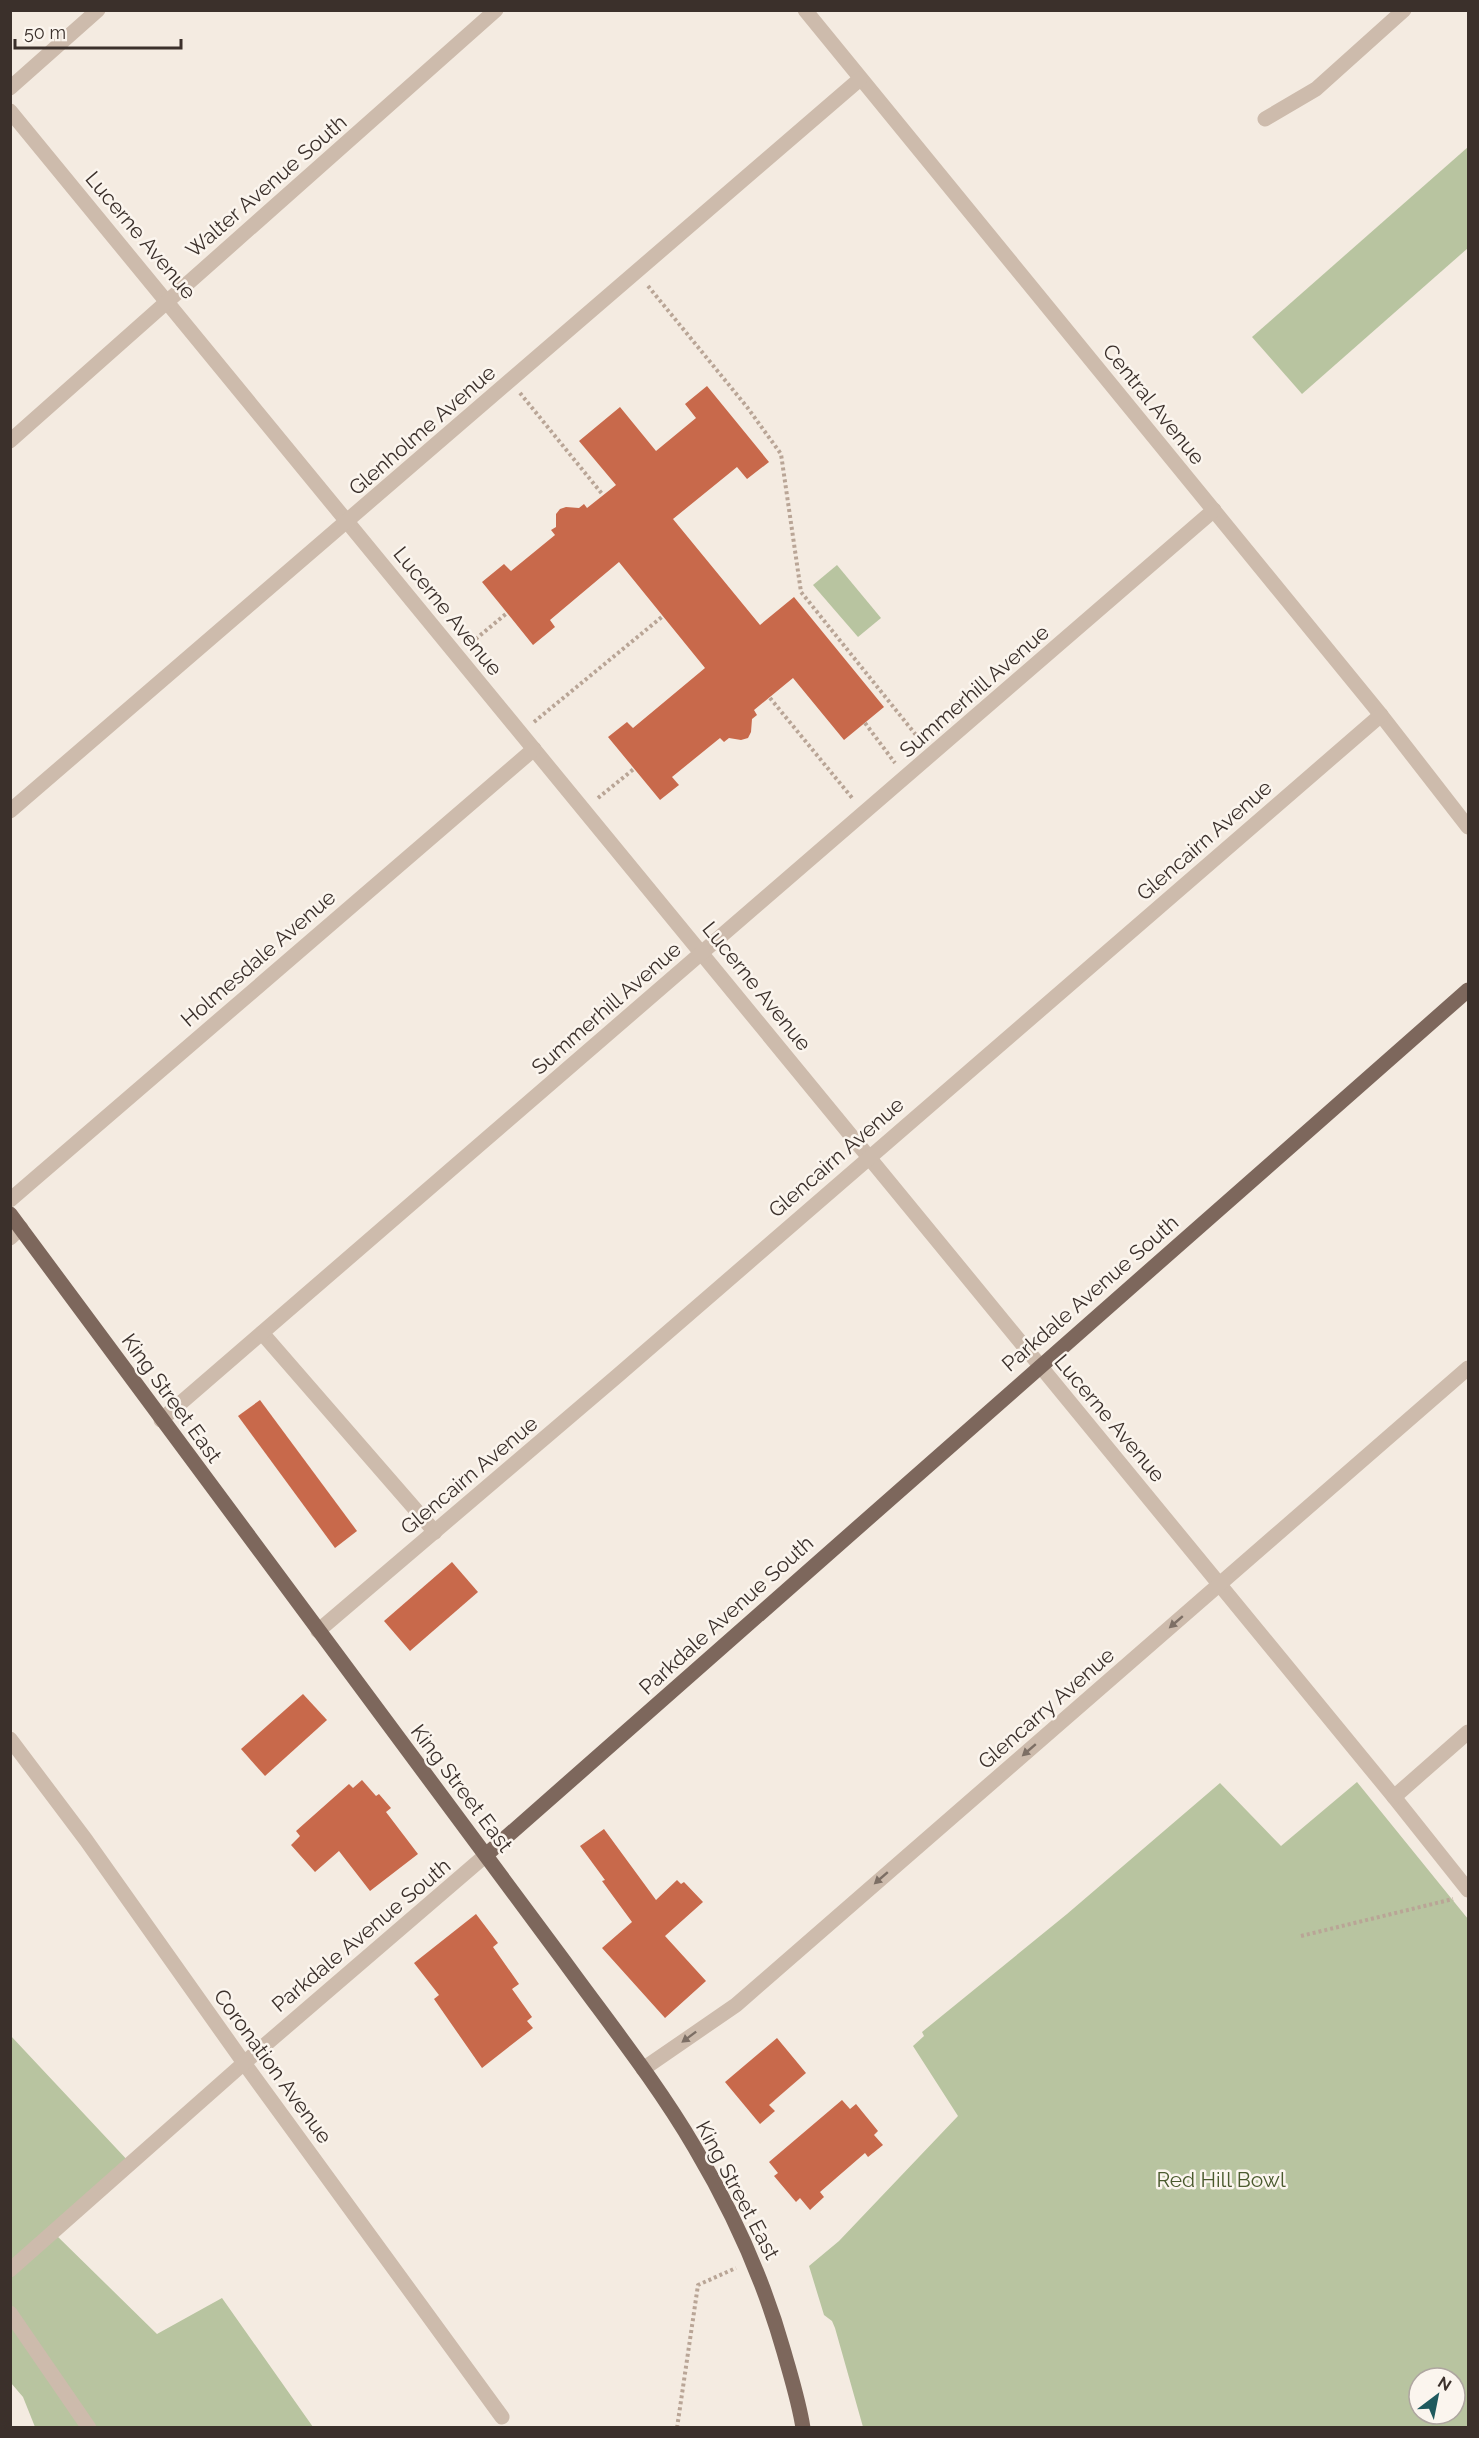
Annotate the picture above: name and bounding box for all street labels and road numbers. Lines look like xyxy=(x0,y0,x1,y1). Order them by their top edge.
street label: Walter Avenue South xyxy=(181,109,351,263)
street label: Lucerne Avenue xyxy=(80,166,202,304)
street label: Central Avenue xyxy=(1098,339,1210,469)
street label: Glenholme Avenue xyxy=(344,360,500,500)
street label: Lucerne Avenue xyxy=(388,541,508,681)
street label: Summerhill Avenue xyxy=(894,619,1054,763)
street label: Glencairn Avenue xyxy=(1131,775,1277,905)
street label: Holmesdale Avenue xyxy=(176,884,340,1032)
street label: Lucerne Avenue xyxy=(697,916,817,1056)
street label: Summerhill Avenue xyxy=(526,936,686,1080)
street label: Glencairn Avenue xyxy=(763,1092,909,1222)
street label: Parkdale Avenue South xyxy=(997,1210,1183,1376)
street label: King Street East xyxy=(117,1329,227,1467)
street label: Lucerne Avenue xyxy=(1049,1349,1171,1487)
street label: Glencairn Avenue xyxy=(396,1411,542,1539)
street label: Parkdale Avenue South xyxy=(634,1530,818,1700)
street label: Glencarry Avenue xyxy=(973,1642,1119,1774)
street label: King Street East xyxy=(406,1719,518,1857)
street label: Parkdale Avenue South xyxy=(267,1853,455,2017)
street label: Coronation Avenue xyxy=(209,1984,337,2148)
street label: King Street East xyxy=(691,2116,785,2264)

